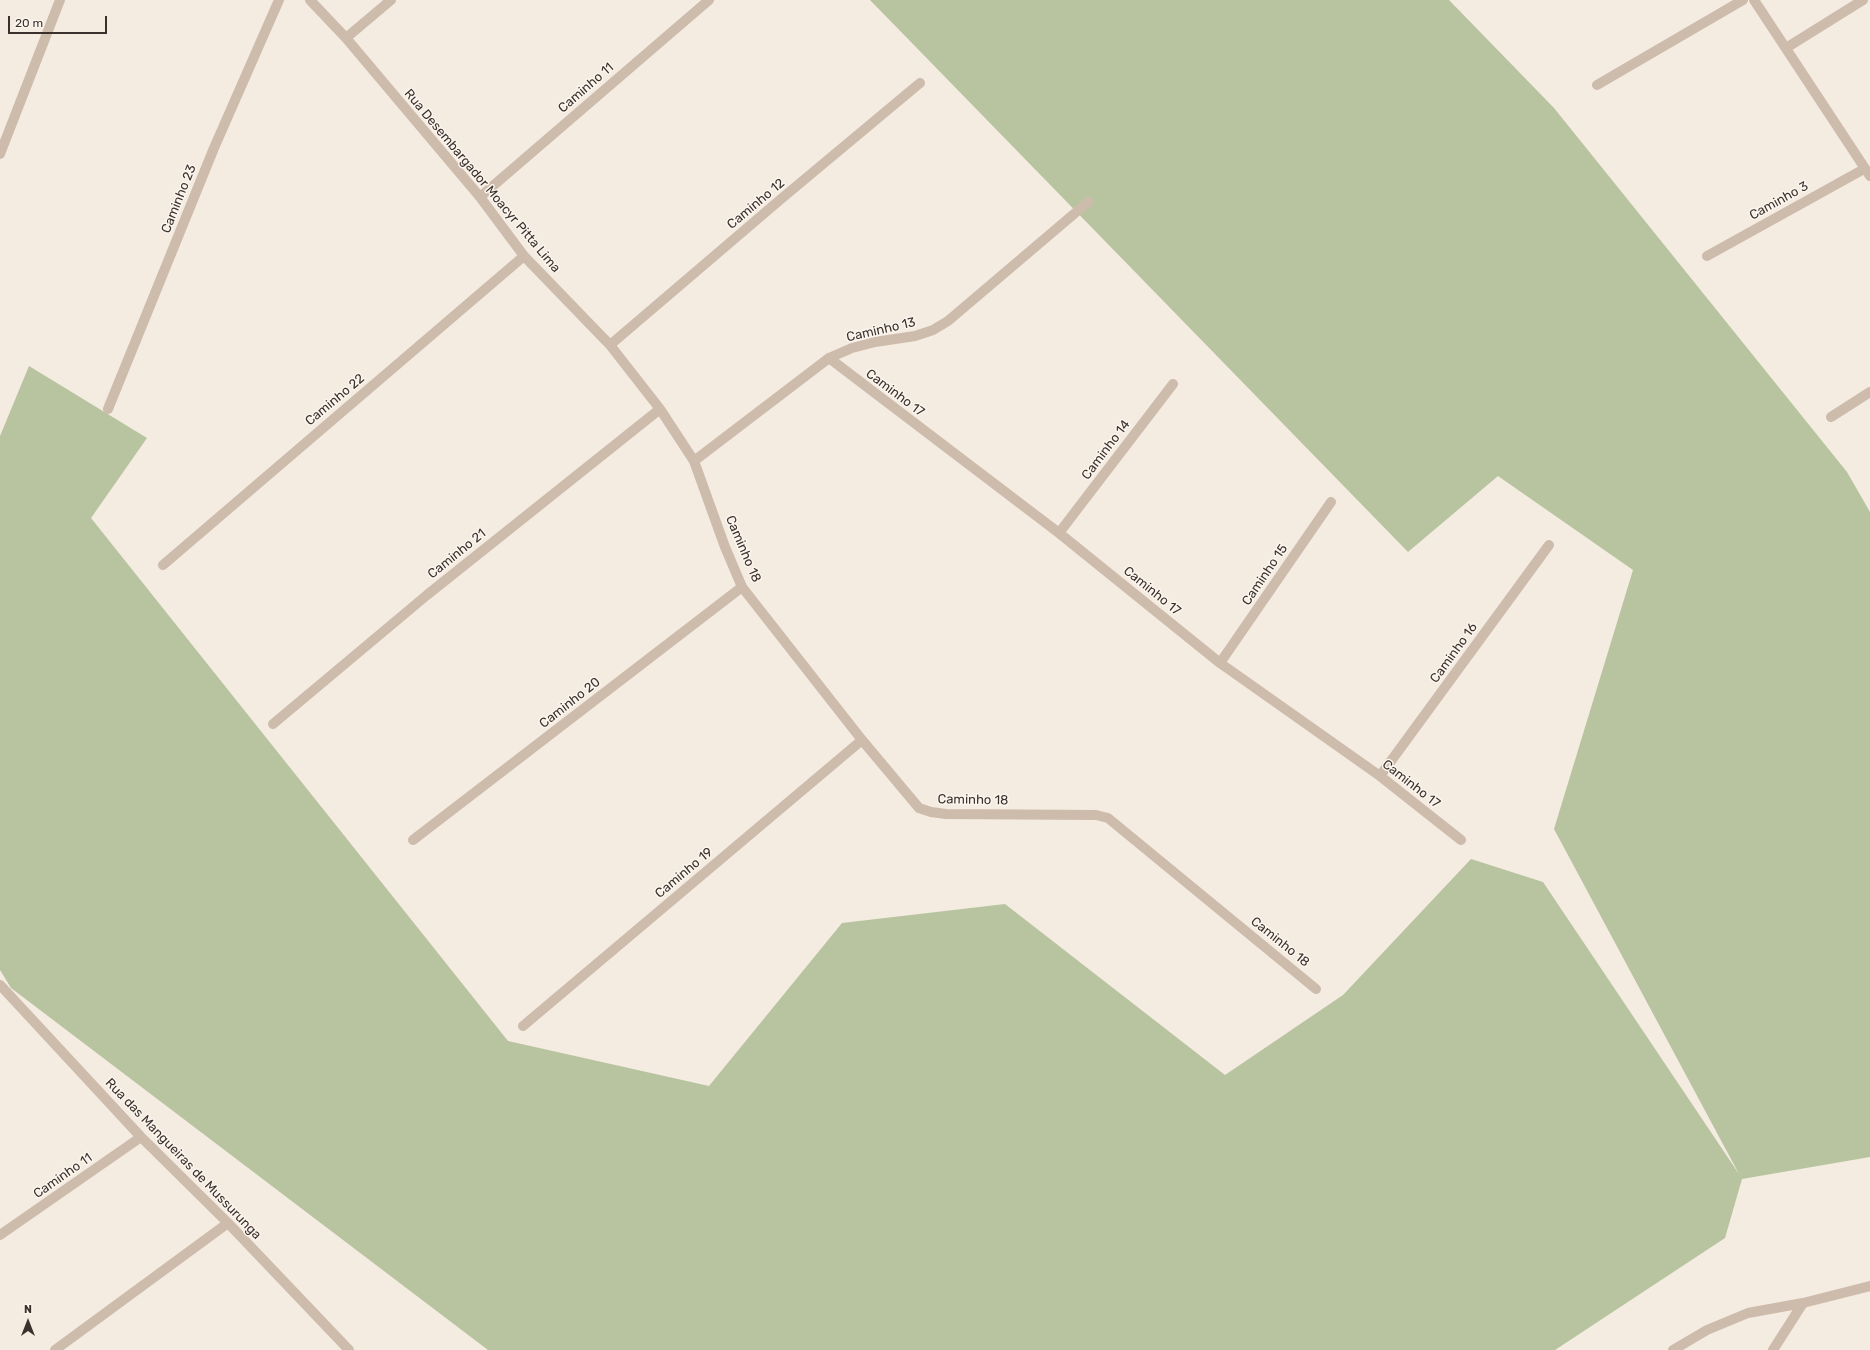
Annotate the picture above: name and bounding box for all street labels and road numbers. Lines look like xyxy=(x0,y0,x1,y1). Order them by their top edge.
street label: Caminho 11 xyxy=(555,60,617,116)
street label: Rua Desembargador Moacyr Pitta Lima xyxy=(401,86,563,276)
street label: Caminho 23 xyxy=(158,163,200,235)
street label: Caminho 12 xyxy=(724,175,788,233)
street label: Caminho 3 xyxy=(1747,178,1811,224)
street label: Caminho 13 xyxy=(845,314,917,346)
street label: Caminho 17 xyxy=(863,366,927,420)
street label: Caminho 22 xyxy=(302,371,368,429)
street label: Caminho 14 xyxy=(1079,417,1133,483)
street label: Caminho 18 xyxy=(722,513,764,585)
street label: Caminho 21 xyxy=(425,526,489,582)
street label: Caminho 15 xyxy=(1239,542,1291,608)
street label: Caminho 17 xyxy=(1120,563,1184,619)
street label: Caminho 16 xyxy=(1427,620,1481,686)
street label: Caminho 20 xyxy=(536,674,604,732)
street label: Caminho 17 xyxy=(1379,757,1443,811)
street label: Caminho 18 xyxy=(937,792,1009,808)
street label: Caminho 19 xyxy=(652,844,716,902)
street label: Caminho 18 xyxy=(1248,914,1312,970)
street label: Rua das Mangueiras de Mussurunga xyxy=(102,1075,264,1243)
street label: Caminho 11 xyxy=(31,1150,95,1202)

